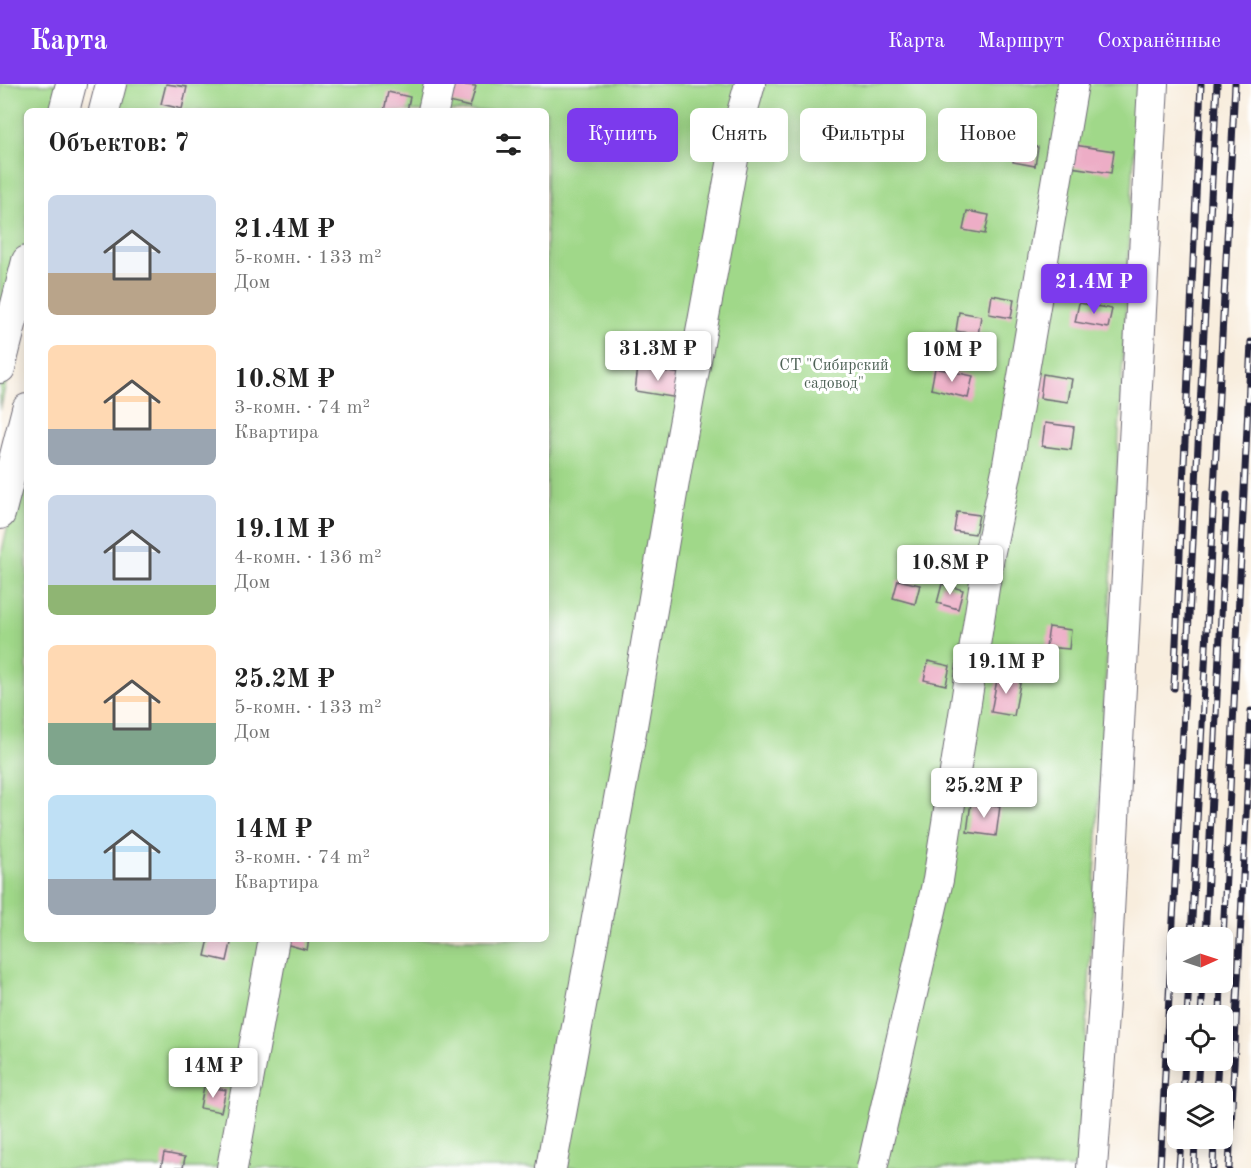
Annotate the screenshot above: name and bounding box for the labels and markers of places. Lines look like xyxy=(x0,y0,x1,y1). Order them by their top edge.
pin: 21.4M ₽ xyxy=(1039,264,1149,315)
pin: 31.3M ₽ xyxy=(603,331,713,382)
pin: 10M ₽ xyxy=(910,332,994,383)
pin: 10.8M ₽ xyxy=(895,545,1005,596)
pin: 19.1M ₽ xyxy=(951,644,1061,695)
pin: 25.2M ₽ xyxy=(929,768,1039,819)
pin: 14M ₽ xyxy=(171,1048,255,1099)

